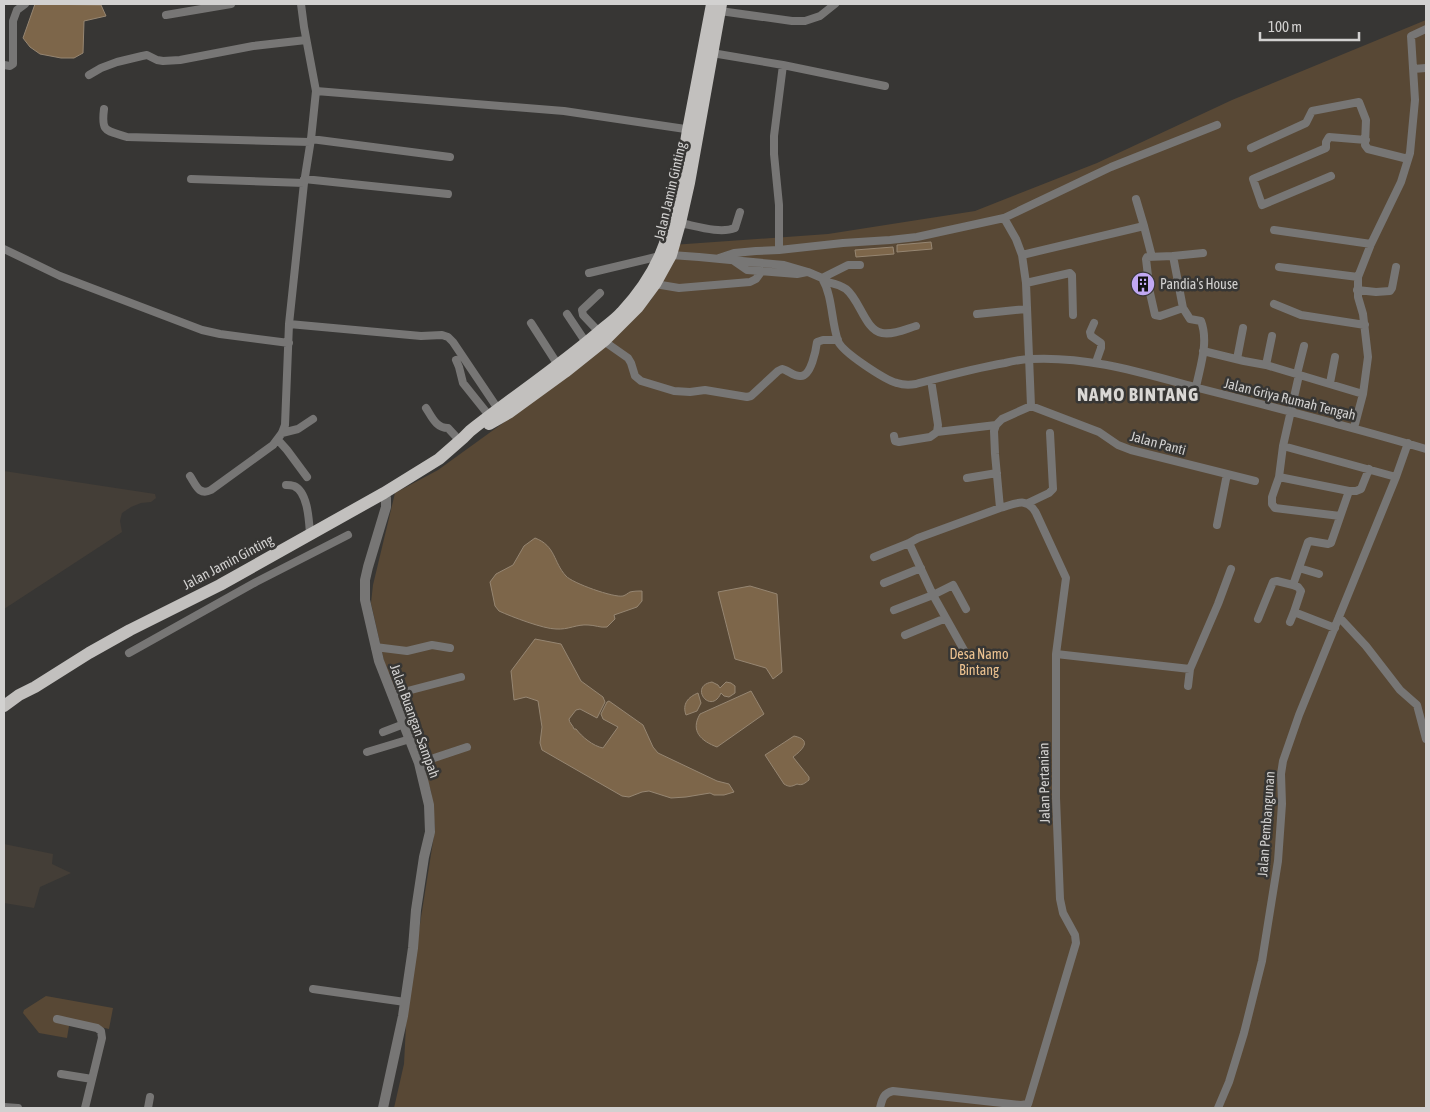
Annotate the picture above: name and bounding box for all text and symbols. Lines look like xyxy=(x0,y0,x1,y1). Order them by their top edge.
scale bar xyxy=(1260,10,1359,42)
text: 100 m xyxy=(1268,18,1302,35)
street label: Jalan Jamin Ginting xyxy=(651,140,689,242)
building icon: Pandia's House xyxy=(1130,271,1156,297)
place label: Pandia's House xyxy=(1160,276,1238,292)
street label: Jalan Griya Rumah Tengah xyxy=(1222,375,1358,423)
district label: NAMO BINTANG xyxy=(1077,383,1199,405)
street label: Jalan Panti xyxy=(1128,428,1188,458)
street label: Jalan Jamin Ginting xyxy=(180,531,276,593)
park label: Desa Namo Bintang xyxy=(950,646,1009,678)
street label: Jalan Buangan Sampah xyxy=(387,662,443,780)
street label: Jalan Pertanian xyxy=(1035,742,1053,824)
street label: Jalan Pembangunan xyxy=(1254,771,1278,877)

